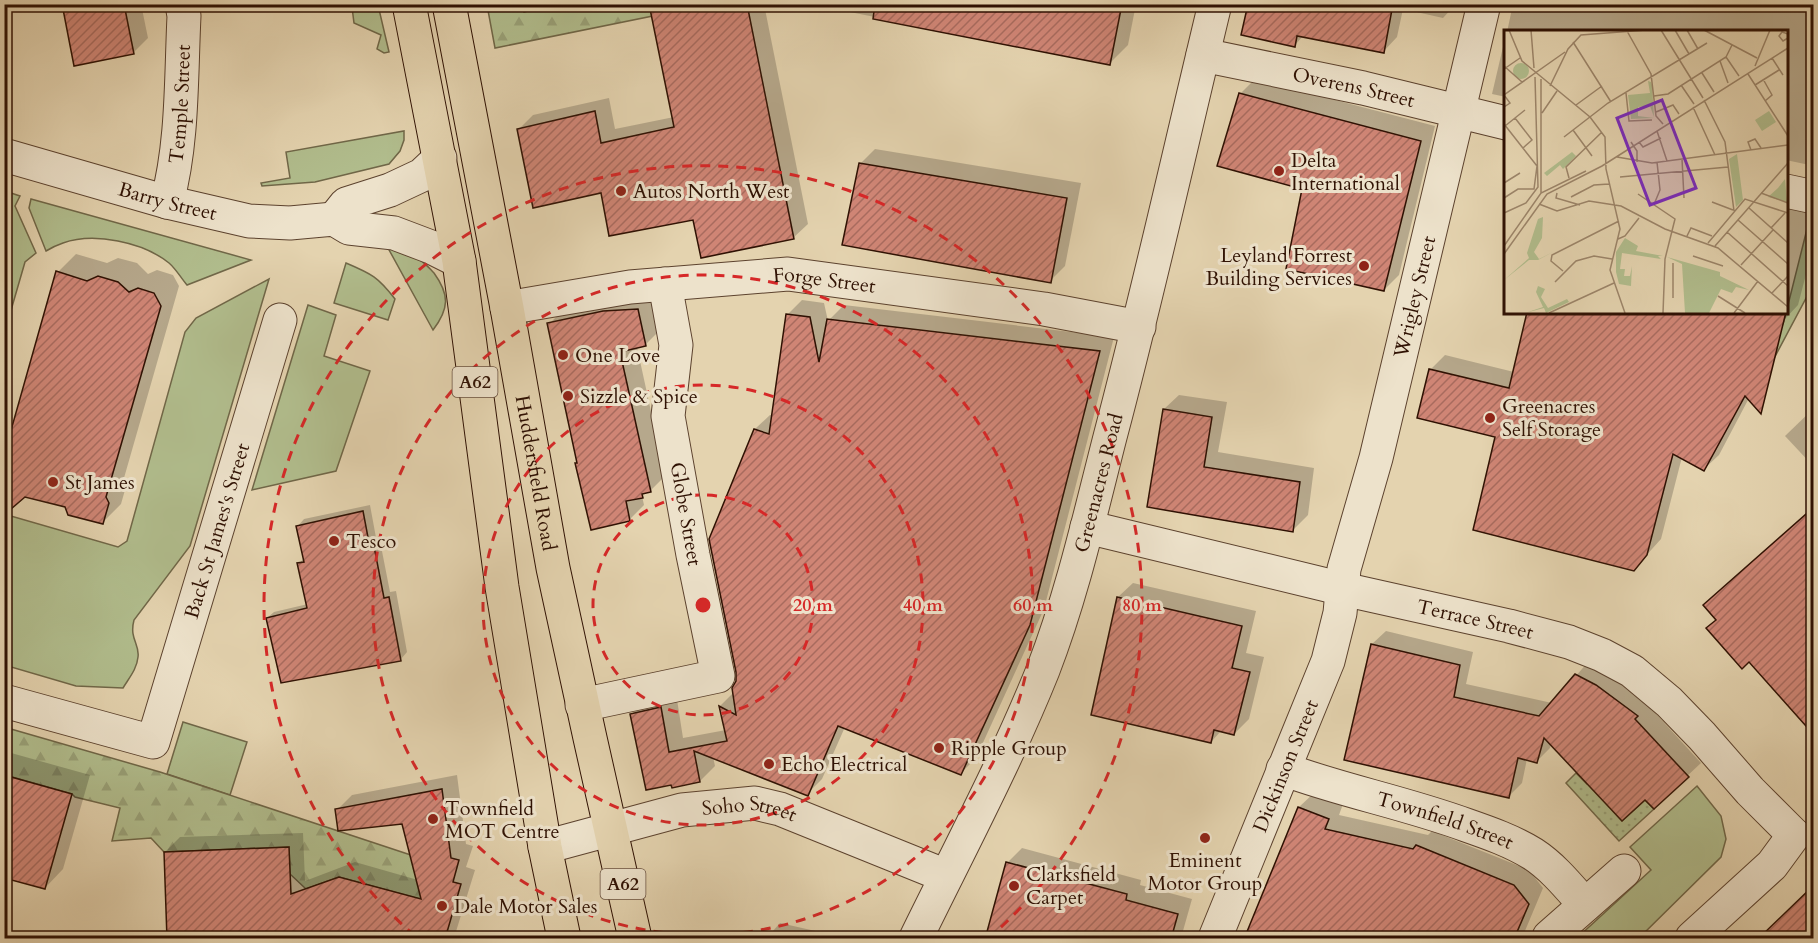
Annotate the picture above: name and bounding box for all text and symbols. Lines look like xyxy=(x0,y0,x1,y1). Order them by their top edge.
inset map xyxy=(1504,30,1788,314)
street label: Temple Street xyxy=(162,43,196,165)
street label: Overens Street xyxy=(1290,60,1418,114)
place label: Delta International xyxy=(1291,147,1400,197)
marker: Delta International xyxy=(1272,164,1286,178)
street label: Barry Street xyxy=(115,175,220,227)
place label: Autos North West xyxy=(633,178,790,205)
marker: Autos North West xyxy=(614,184,628,198)
street label: Wrigley Street xyxy=(1387,232,1442,362)
place label: Leyland Forrest Building Services xyxy=(1205,242,1353,292)
marker: Leyland Forrest Building Services xyxy=(1357,259,1371,273)
street label: Forge Street xyxy=(772,260,878,299)
place label: One Love xyxy=(575,342,660,369)
marker: One Love xyxy=(556,348,570,362)
road number: A62 xyxy=(452,367,498,397)
place label: Sizzle & Spice xyxy=(580,383,698,410)
marker: Sizzle & Spice xyxy=(561,389,575,403)
street label: Huddersfield Road xyxy=(509,393,563,553)
place label: Greenacres Self Storage xyxy=(1502,393,1601,443)
street label: Greenacres Road xyxy=(1068,410,1129,555)
marker: Greenacres Self Storage xyxy=(1483,411,1497,425)
street label: Back St James's Street xyxy=(177,439,256,622)
street label: Globe Street xyxy=(664,460,709,569)
place label: St James xyxy=(65,469,135,496)
marker: St James xyxy=(46,475,60,489)
place label: Tesco xyxy=(346,528,397,555)
marker: Tesco xyxy=(327,534,341,548)
street label: Terrace Street xyxy=(1414,592,1537,646)
text: 20 m xyxy=(793,593,833,618)
text: 40 m xyxy=(903,593,943,618)
text: 60 m xyxy=(1013,593,1053,618)
text: 80 m xyxy=(1122,593,1162,618)
centre of rings xyxy=(693,595,713,615)
street label: Dickinson Street xyxy=(1246,695,1325,836)
place label: Ripple Group xyxy=(951,735,1067,762)
marker: Ripple Group xyxy=(932,741,946,755)
place label: Echo Electrical xyxy=(781,751,907,778)
marker: Echo Electrical xyxy=(762,757,776,771)
street label: Townfield Street xyxy=(1374,785,1519,856)
street label: Soho Street xyxy=(701,789,802,828)
place label: Townfield MOT Centre xyxy=(445,795,560,845)
marker: Townfield MOT Centre xyxy=(426,812,440,826)
marker: Eminent Motor Group xyxy=(1198,831,1212,845)
place label: Eminent Motor Group xyxy=(1148,847,1263,897)
place label: Clarksfield Carpet xyxy=(1026,861,1116,911)
road number: A62 xyxy=(600,869,646,899)
marker: Clarksfield Carpet xyxy=(1007,879,1021,893)
place label: Dale Motor Sales xyxy=(454,893,597,920)
marker: Dale Motor Sales xyxy=(435,899,449,913)

